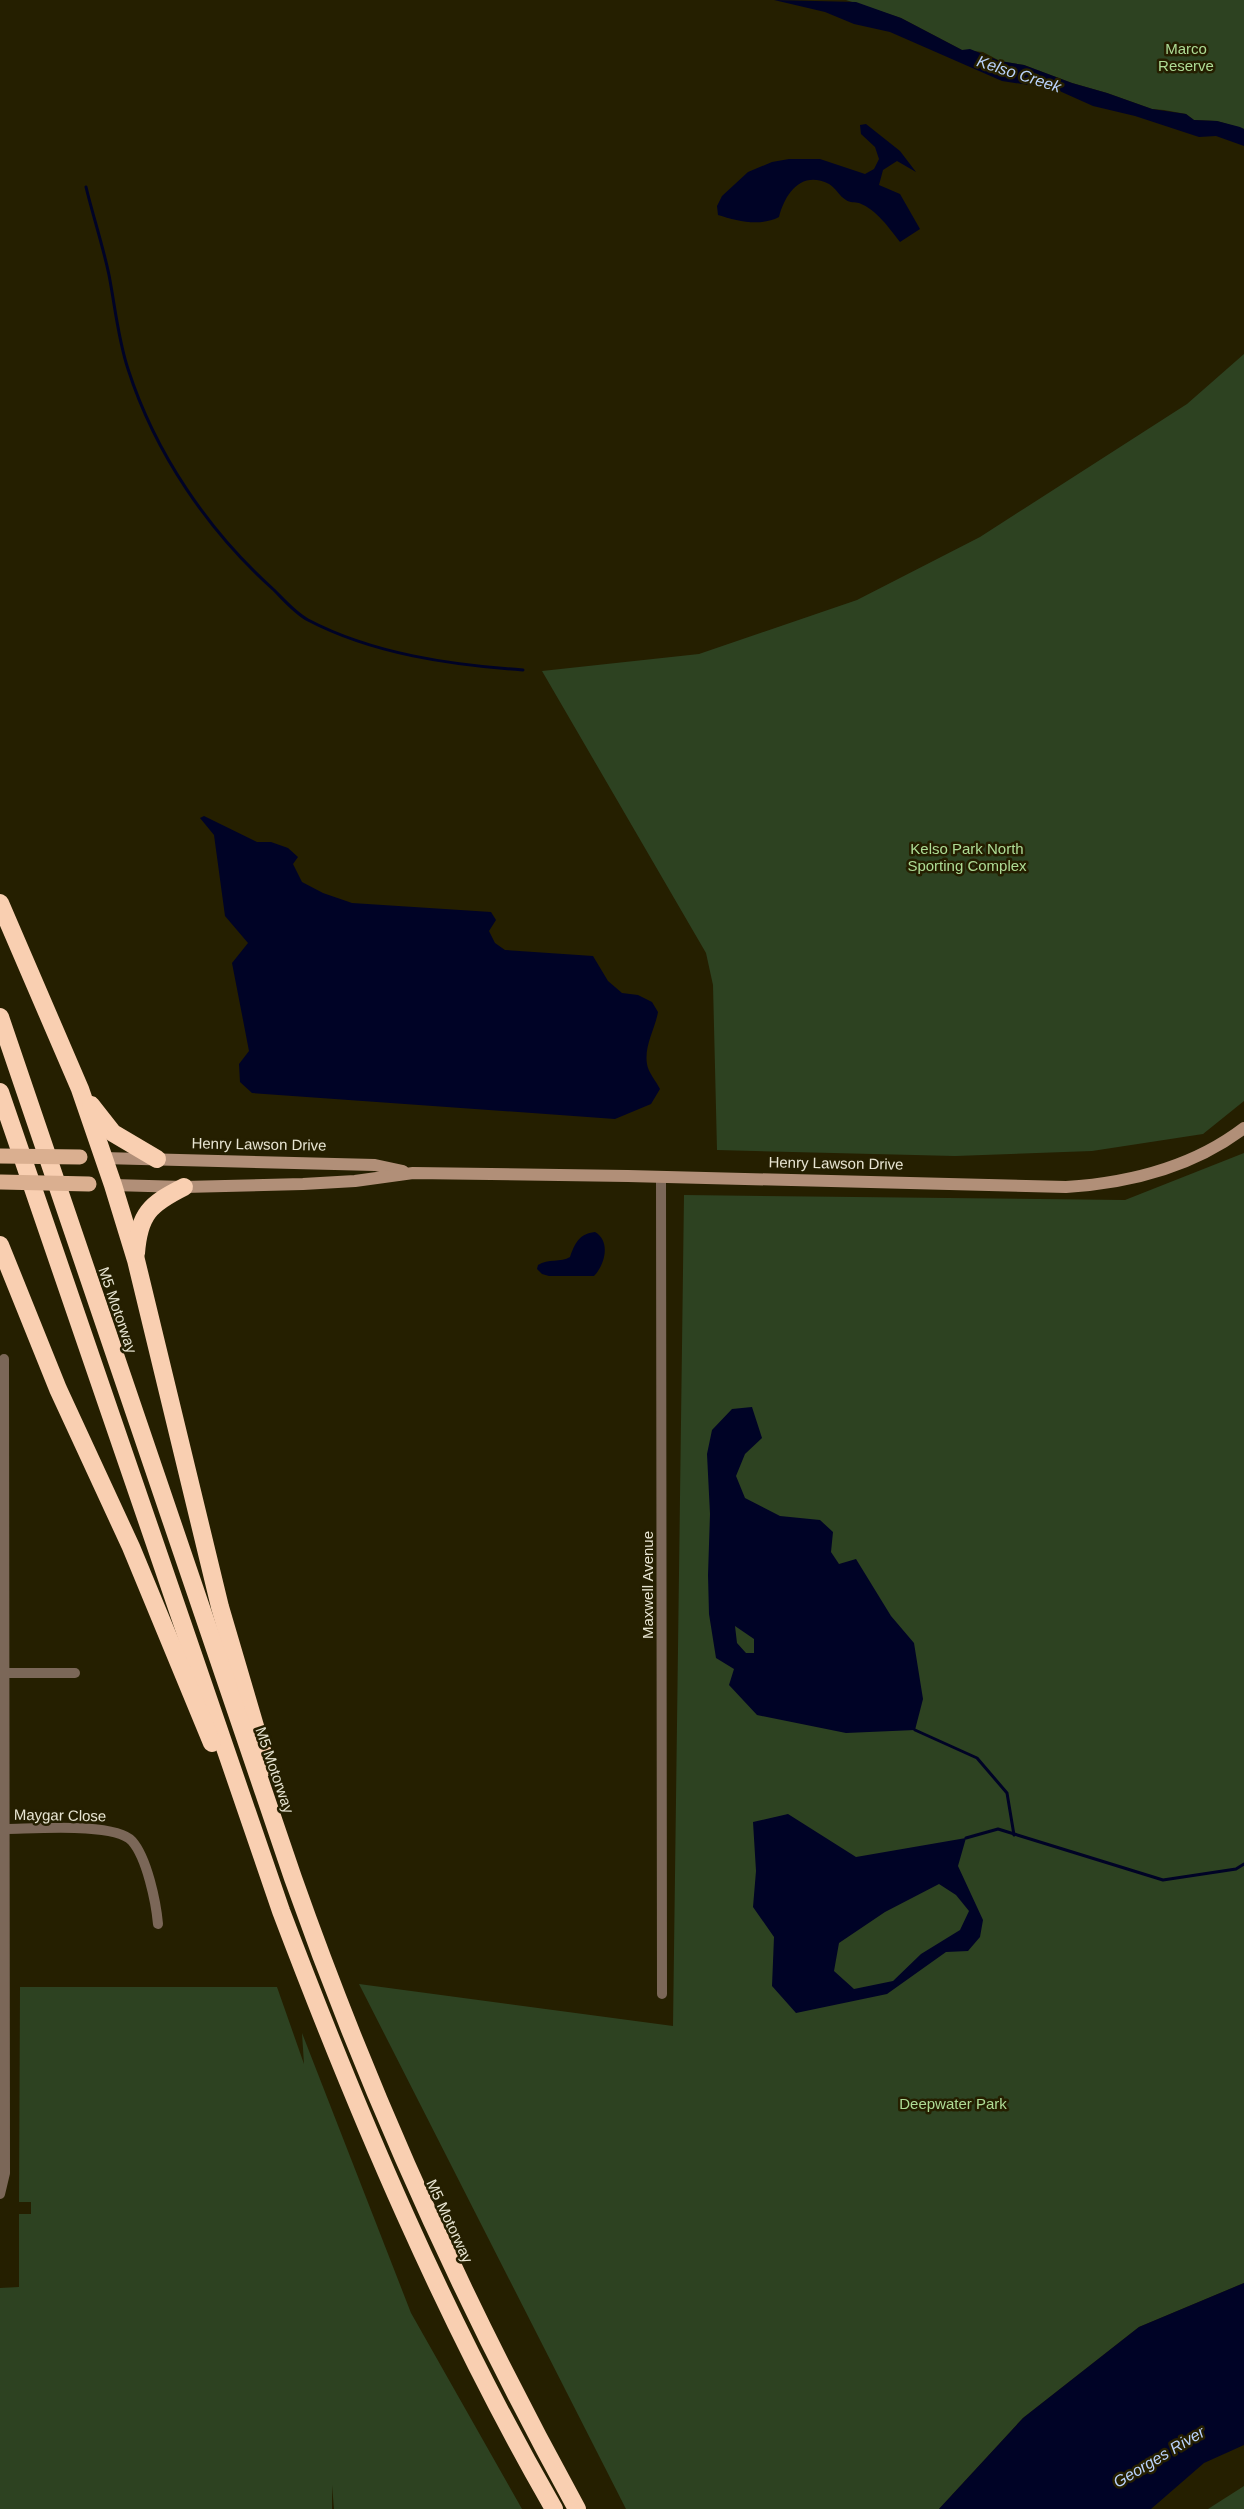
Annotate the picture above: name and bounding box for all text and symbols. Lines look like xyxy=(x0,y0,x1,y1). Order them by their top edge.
park label: Marco Reserve xyxy=(1158,40,1214,74)
water label: Kelso Creek xyxy=(975,52,1064,96)
park label: Kelso Park North Sporting Complex xyxy=(907,840,1027,874)
street label: Henry Lawson Drive xyxy=(191,1134,327,1154)
street label: Henry Lawson Drive xyxy=(768,1153,904,1173)
street label: M5 Motorway xyxy=(95,1265,141,1356)
street label: Maxwell Avenue xyxy=(639,1531,656,1639)
street label: M5 Motorway xyxy=(252,1725,298,1816)
street label: Maygar Close xyxy=(14,1806,106,1824)
park label: Deepwater Park xyxy=(899,2095,1007,2112)
street label: M5 Motorway xyxy=(423,2177,477,2266)
water label: Georges River xyxy=(1110,2423,1208,2491)

